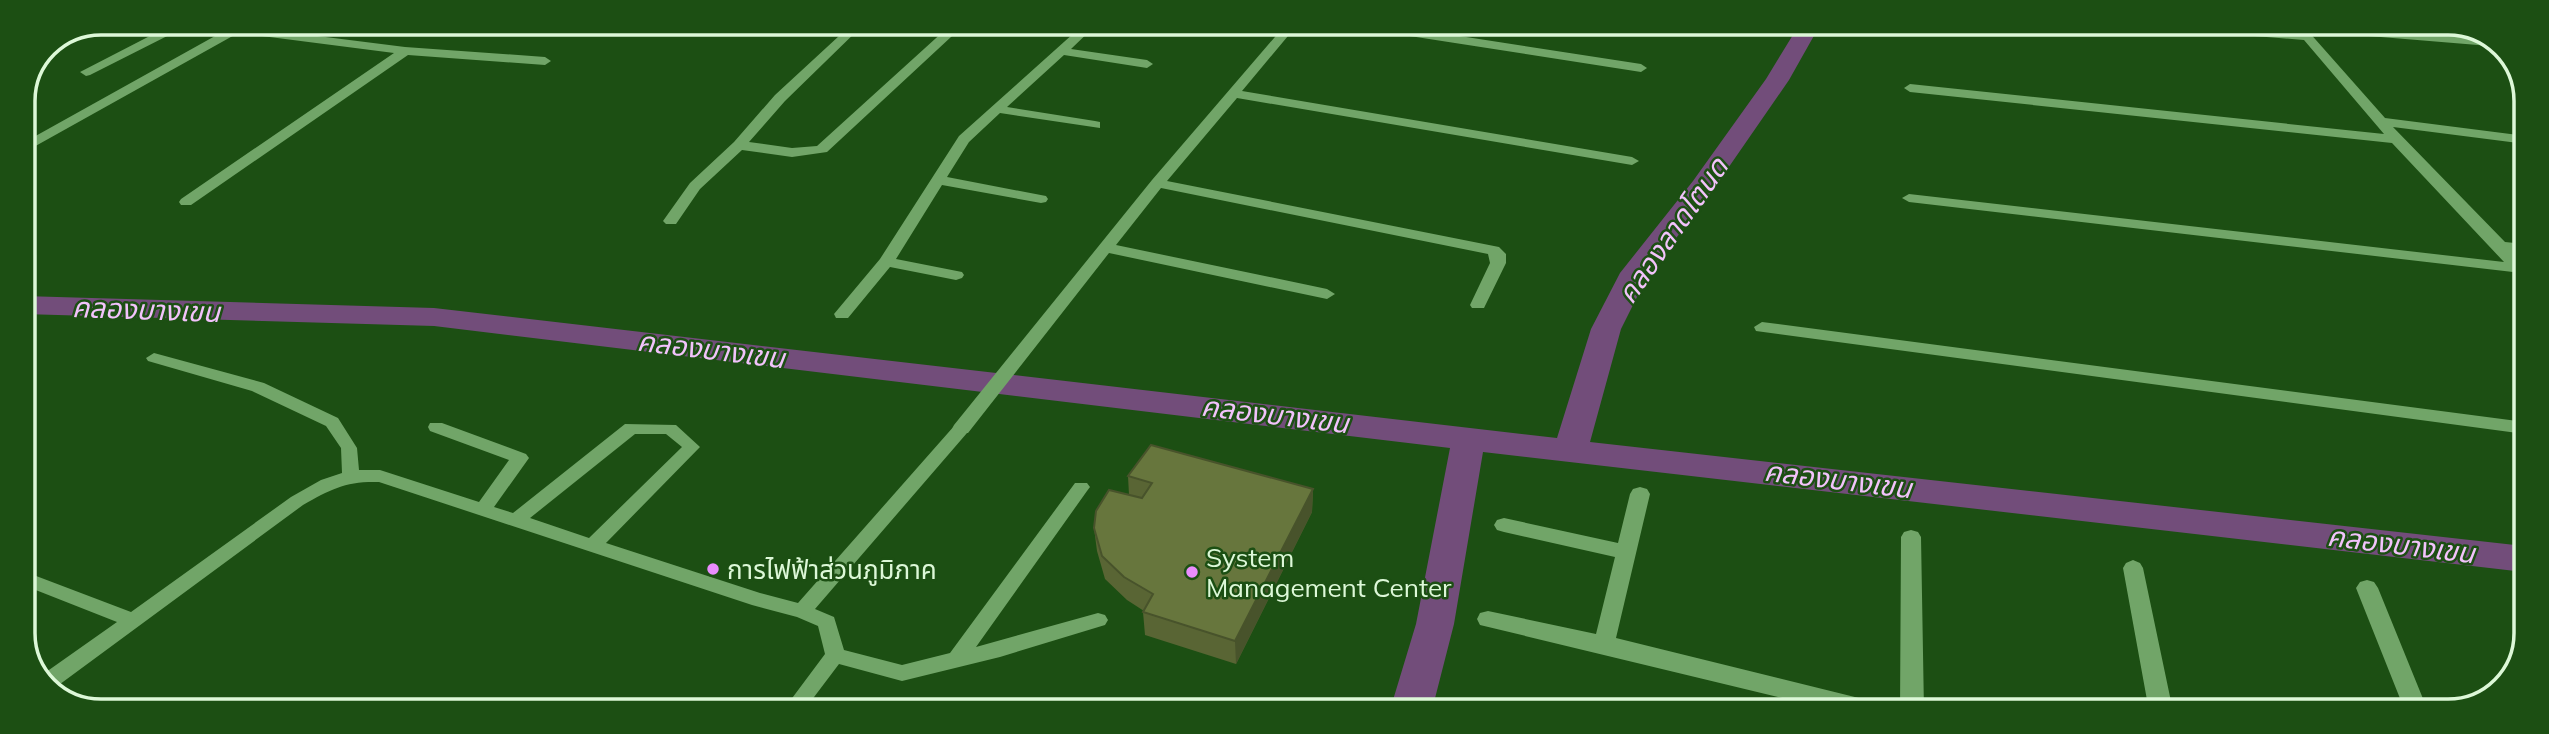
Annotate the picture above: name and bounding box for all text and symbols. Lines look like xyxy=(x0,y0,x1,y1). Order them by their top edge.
water label: คลองลาดโตนด xyxy=(1609,150,1735,309)
water label: คลองบางเขน xyxy=(71,289,222,329)
water label: คลองบางเขน xyxy=(635,323,788,376)
water label: คลองบางเขน xyxy=(1199,388,1352,441)
water label: คลองบางเขน xyxy=(1762,453,1915,506)
water label: คลองบางเขน xyxy=(2325,518,2478,571)
place label: System Management Center xyxy=(1206,541,1452,604)
place label: การไฟฟ้าส่วนภูมิภาค xyxy=(727,553,937,586)
marker: การไฟฟ้าส่วนภูมิภาค xyxy=(705,561,721,577)
marker: System Management Center xyxy=(1184,564,1200,580)

